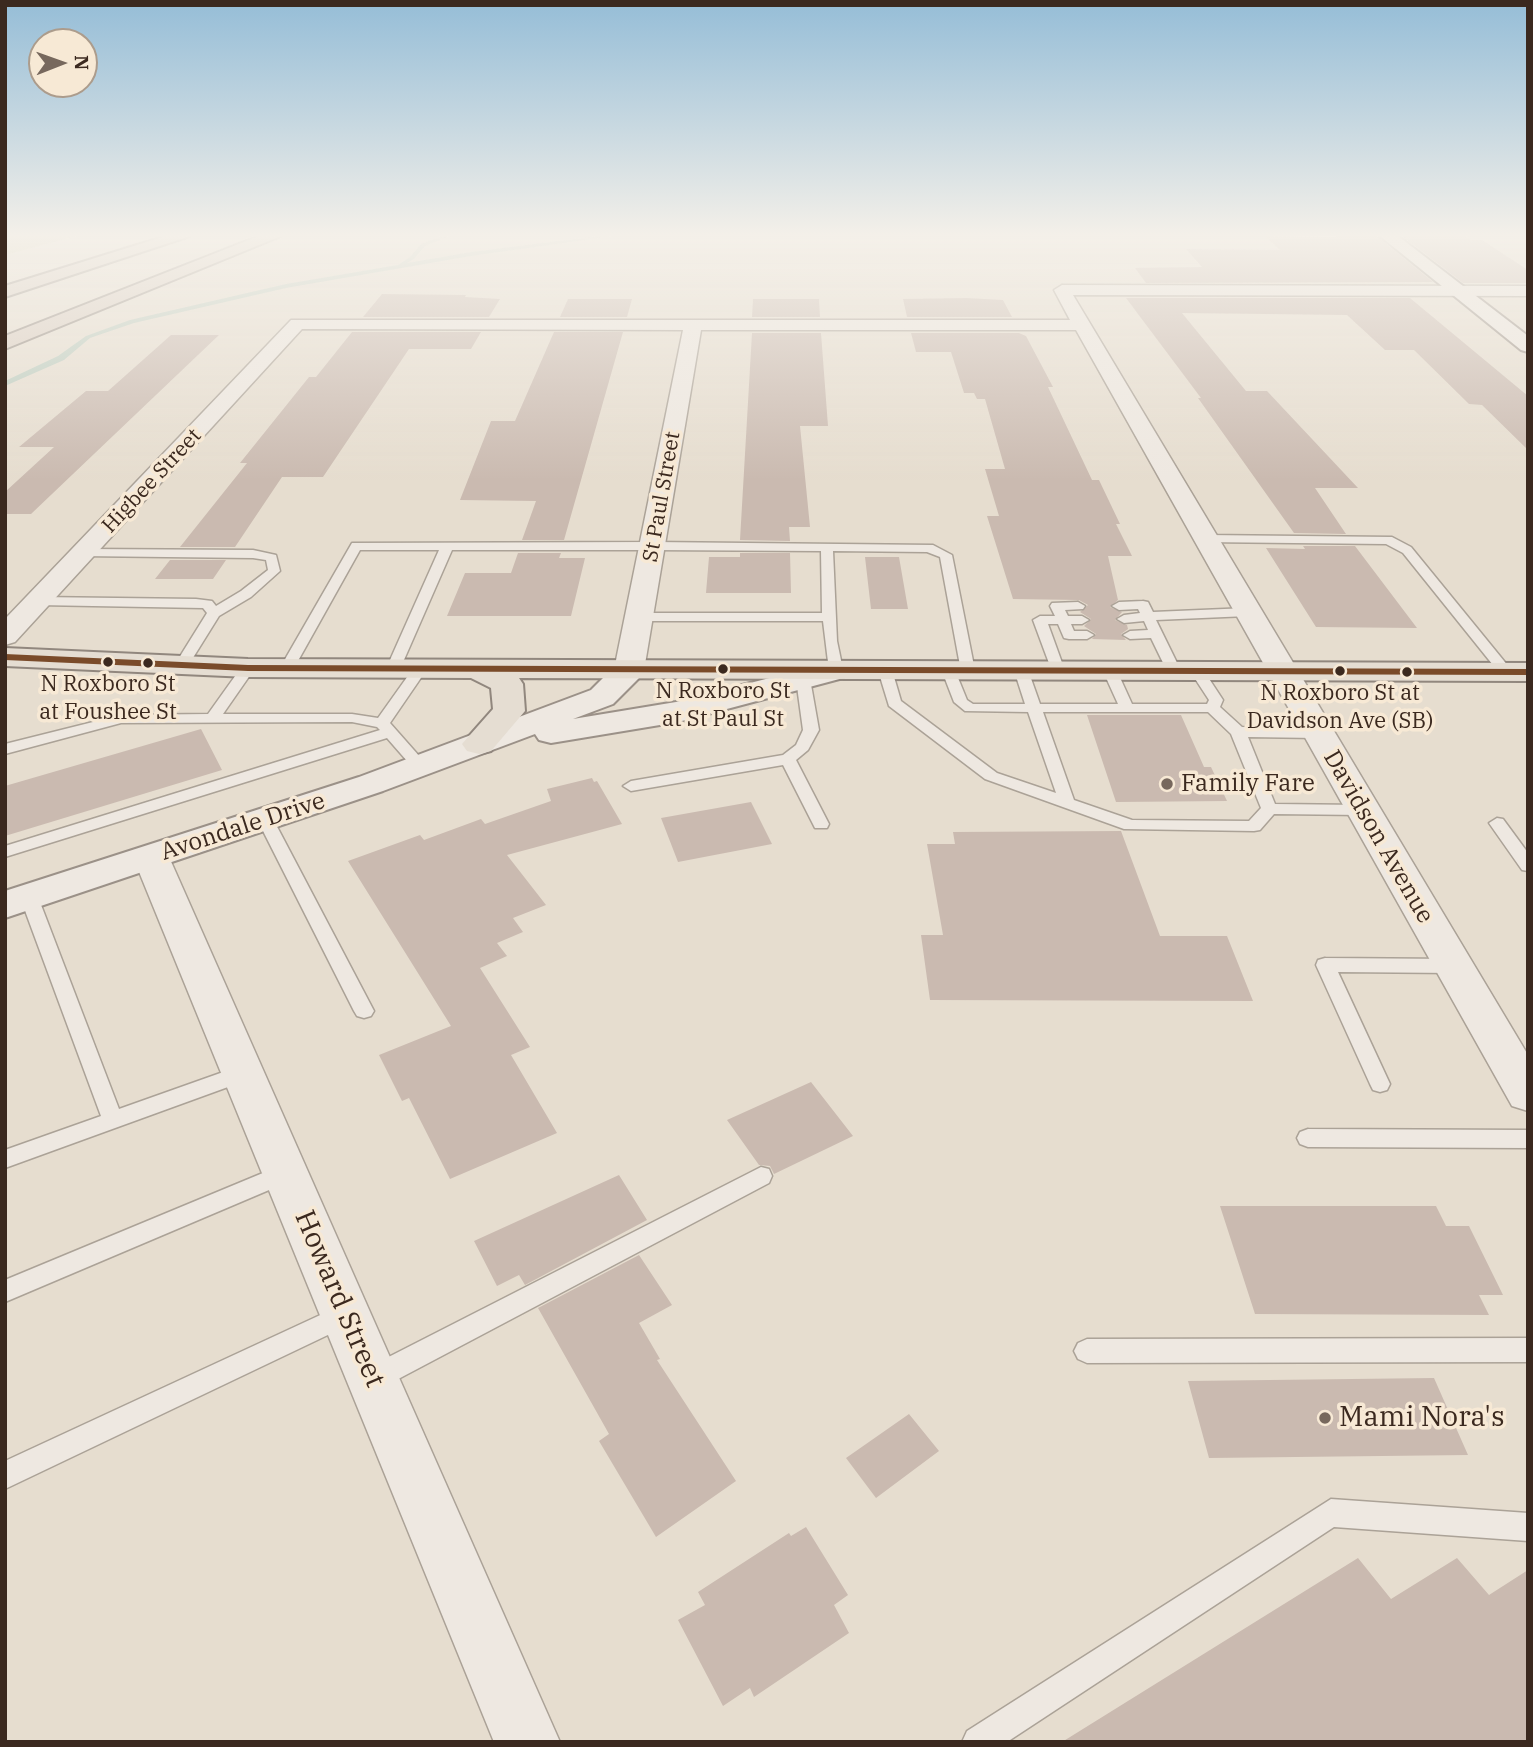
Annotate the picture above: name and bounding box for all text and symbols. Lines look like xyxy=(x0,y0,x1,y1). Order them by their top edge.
north arrow xyxy=(28,28,98,98)
text: N xyxy=(70,55,94,70)
street label: Higbee Street xyxy=(97,424,207,538)
street label: St Paul Street xyxy=(638,430,686,564)
marker: N Roxboro St at Foushee St xyxy=(101,655,115,669)
unlabelled marker xyxy=(141,656,155,670)
marker: N Roxboro St at St Paul St xyxy=(716,662,730,676)
marker: N Roxboro St at Davidson Ave (SB) xyxy=(1333,664,1347,678)
unlabelled marker xyxy=(1400,665,1414,679)
place label: N Roxboro St at Foushee St xyxy=(39,672,177,724)
place label: N Roxboro St at St Paul St xyxy=(656,679,790,730)
place label: N Roxboro St at Davidson Ave (SB) xyxy=(1247,681,1433,732)
street label: Davidson Avenue xyxy=(1317,745,1439,929)
place label: Family Fare xyxy=(1181,770,1315,798)
marker: Family Fare xyxy=(1159,776,1175,792)
street label: Avondale Drive xyxy=(157,787,329,867)
street label: Howard Street xyxy=(287,1205,391,1393)
place label: Mami Nora's xyxy=(1339,1401,1505,1435)
marker: Mami Nora's xyxy=(1317,1410,1333,1426)

